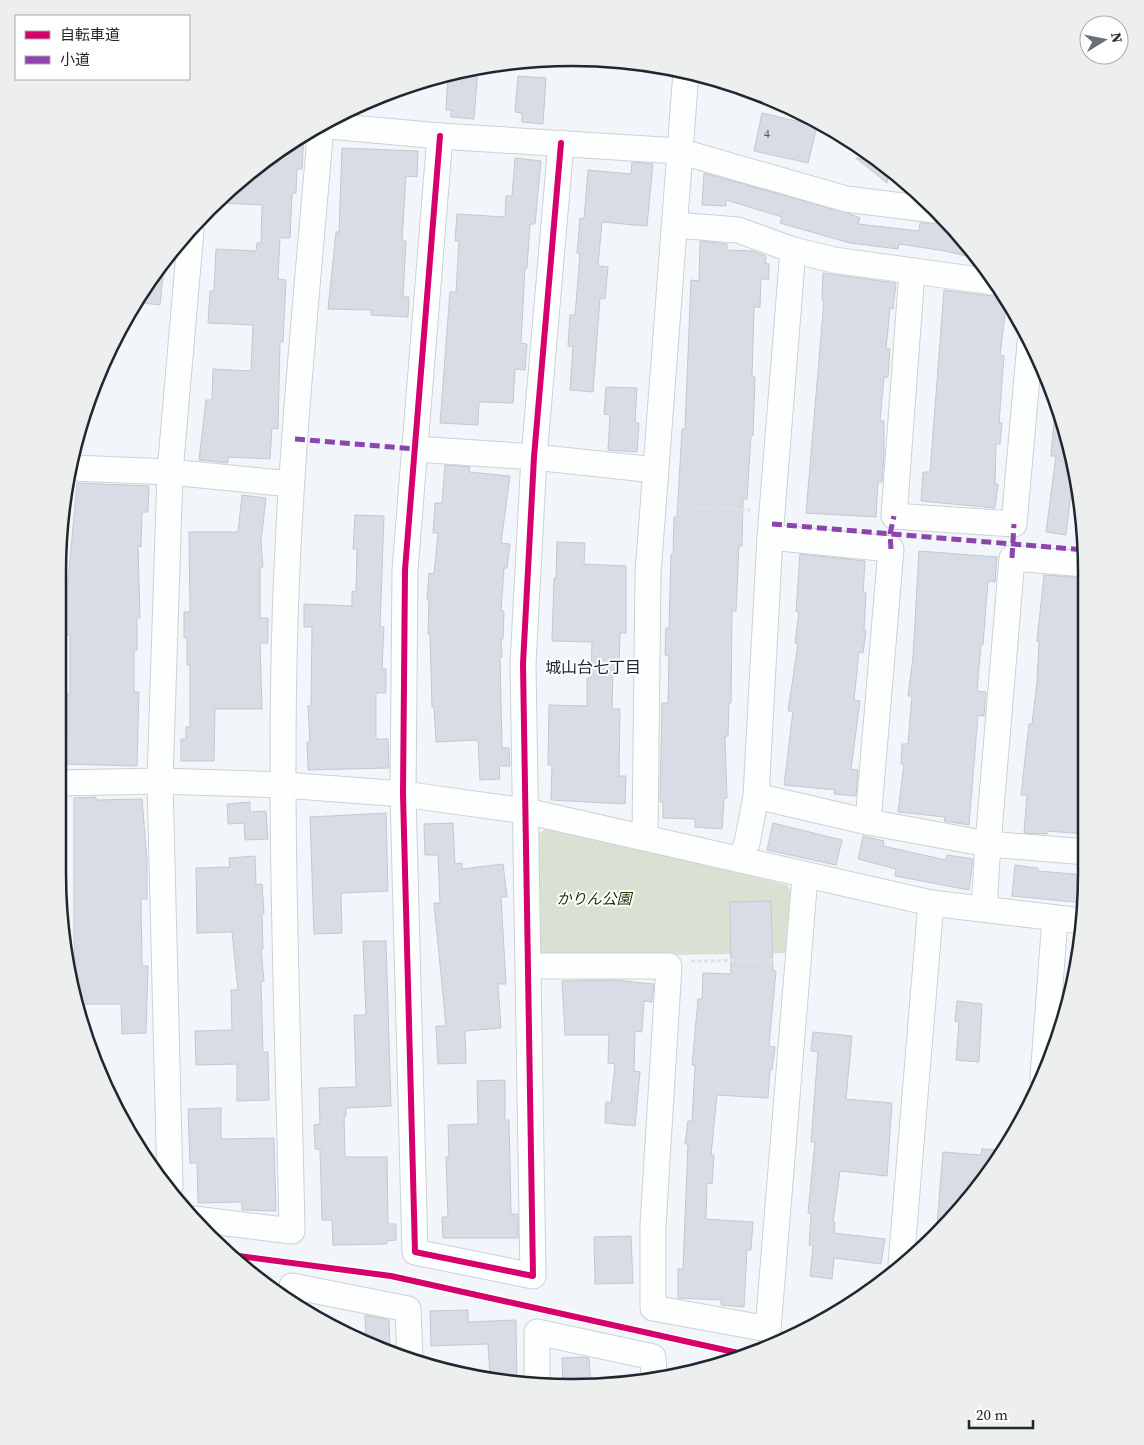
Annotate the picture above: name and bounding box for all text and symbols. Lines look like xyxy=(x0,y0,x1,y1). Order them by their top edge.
legend xyxy=(15,15,190,80)
north arrow xyxy=(1079,15,1129,65)
text: 自転車道 xyxy=(60,24,120,45)
text: N xyxy=(1106,31,1128,45)
text: 小道 xyxy=(60,49,90,70)
house number: 4 xyxy=(764,126,770,142)
district label: 城山台七丁目 xyxy=(545,656,641,678)
park label: かりん公園 xyxy=(556,888,633,909)
scale bar xyxy=(969,1398,1033,1430)
text: 20 m xyxy=(976,1404,1008,1425)

